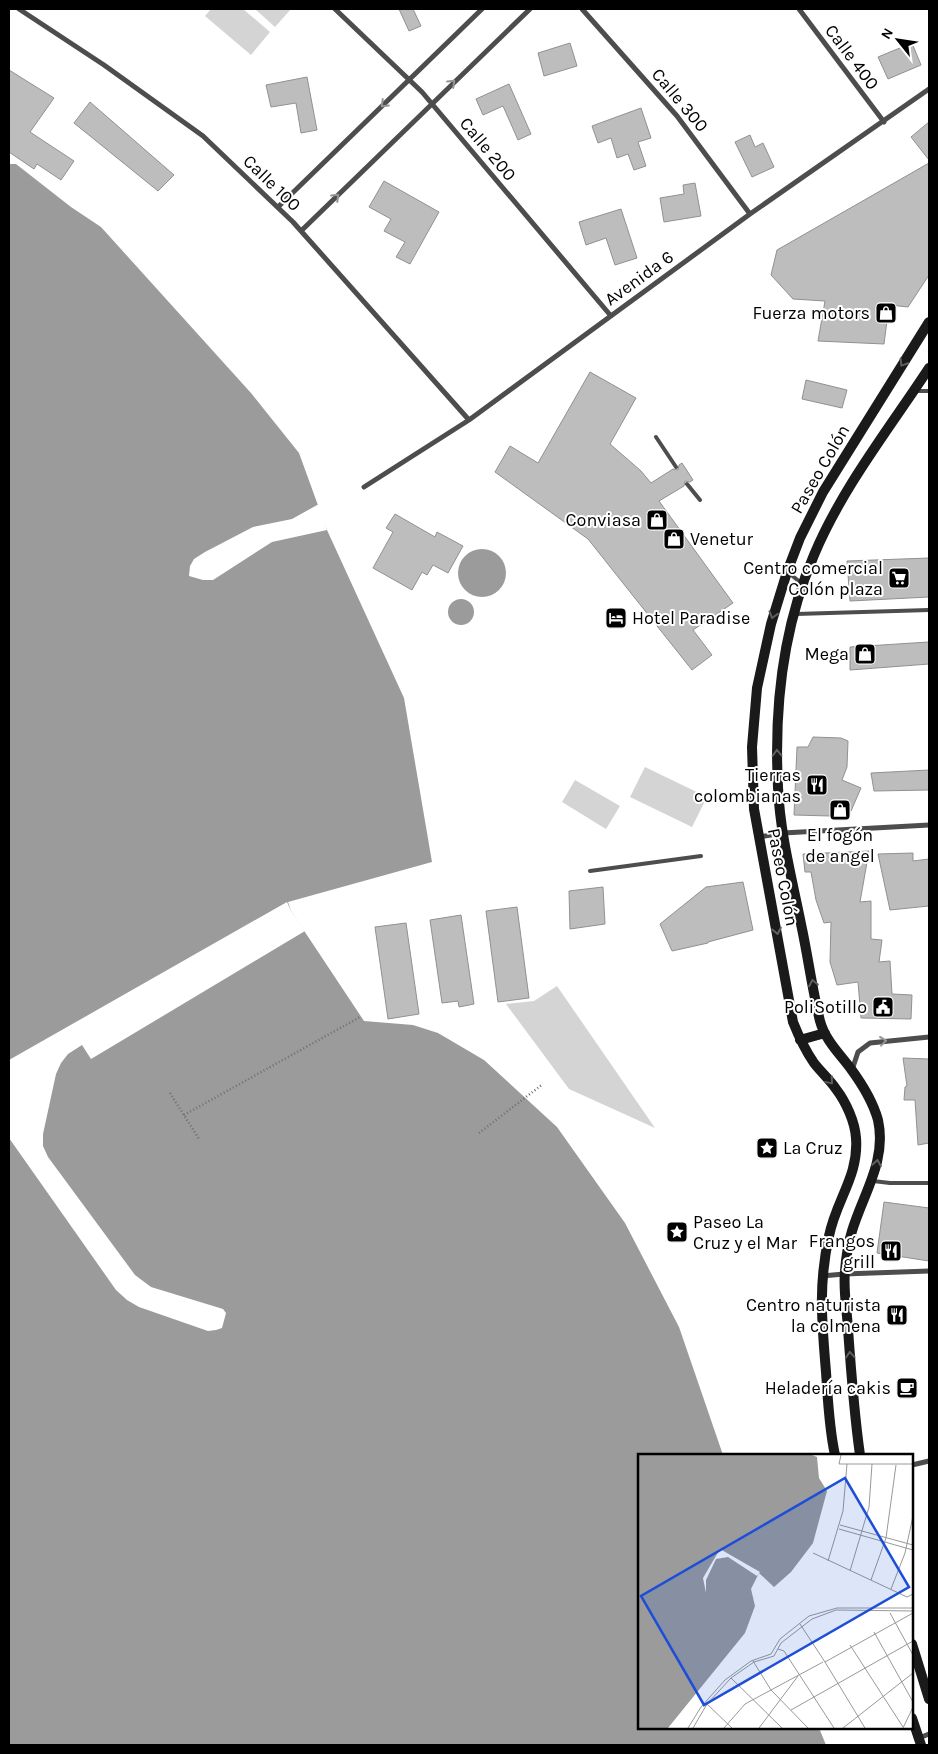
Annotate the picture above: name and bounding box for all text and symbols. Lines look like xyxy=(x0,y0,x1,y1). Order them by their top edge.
north arrow xyxy=(873,15,923,65)
street label: Calle 400 xyxy=(820,20,884,94)
text: N xyxy=(877,25,897,42)
street label: Calle 300 xyxy=(647,64,713,136)
one-way arrow xyxy=(447,80,456,89)
one-way arrow xyxy=(381,98,390,107)
street label: Calle 200 xyxy=(455,113,521,185)
street label: Calle 100 xyxy=(239,150,305,216)
one-way arrow xyxy=(330,193,339,202)
street label: Avenida 6 xyxy=(600,246,678,310)
shop icon: Fuerza motors xyxy=(874,301,898,325)
place label: Fuerza motors xyxy=(752,302,870,324)
one-way arrow xyxy=(900,357,909,367)
street label: Paseo Colón xyxy=(786,420,854,518)
shop icon: Conviasa xyxy=(645,508,669,532)
place label: Conviasa xyxy=(566,509,641,531)
shop icon: Venetur xyxy=(662,527,686,551)
place label: Venetur xyxy=(690,528,754,550)
place label: Centro comercial Colón plaza xyxy=(743,557,883,600)
supermarket icon: Centro comercial Colón plaza xyxy=(887,566,911,590)
hotel icon: Hotel Paradise xyxy=(604,606,628,630)
place label: Hotel Paradise xyxy=(632,607,750,629)
one-way arrow xyxy=(769,611,779,619)
shop icon: Mega xyxy=(853,642,877,666)
place label: Mega xyxy=(804,643,849,665)
one-way arrow xyxy=(772,749,782,756)
place label: Tierras colombianas xyxy=(694,764,801,807)
restaurant icon: Tierras colombianas xyxy=(805,773,829,797)
shop icon: El fogón de angel xyxy=(828,798,852,822)
place label: El fogón de angel xyxy=(805,824,875,867)
street label: Paseo Colón xyxy=(763,826,803,928)
one-way arrow xyxy=(771,927,781,935)
one-way arrow xyxy=(808,978,818,987)
public building icon: PoliSotillo xyxy=(871,995,895,1019)
place label: PoliSotillo xyxy=(784,996,867,1018)
one-way arrow xyxy=(879,1036,887,1047)
one-way arrow xyxy=(824,1075,832,1084)
place icon: La Cruz xyxy=(755,1136,779,1160)
place label: La Cruz xyxy=(783,1137,843,1159)
one-way arrow xyxy=(871,1158,881,1167)
place label: Paseo La Cruz y el Mar xyxy=(693,1211,798,1254)
place icon: Paseo La Cruz y el Mar xyxy=(665,1220,689,1244)
place label: Frangos grill xyxy=(809,1230,875,1273)
restaurant icon: Frangos grill xyxy=(879,1239,903,1263)
place label: Centro naturista la colmena xyxy=(746,1294,881,1337)
restaurant icon: Centro naturista la colmena xyxy=(885,1303,909,1327)
one-way arrow xyxy=(845,1350,856,1358)
cafe icon: Heladería cakis xyxy=(895,1376,919,1400)
place label: Heladería cakis xyxy=(765,1377,891,1399)
inset map xyxy=(638,1454,913,1729)

